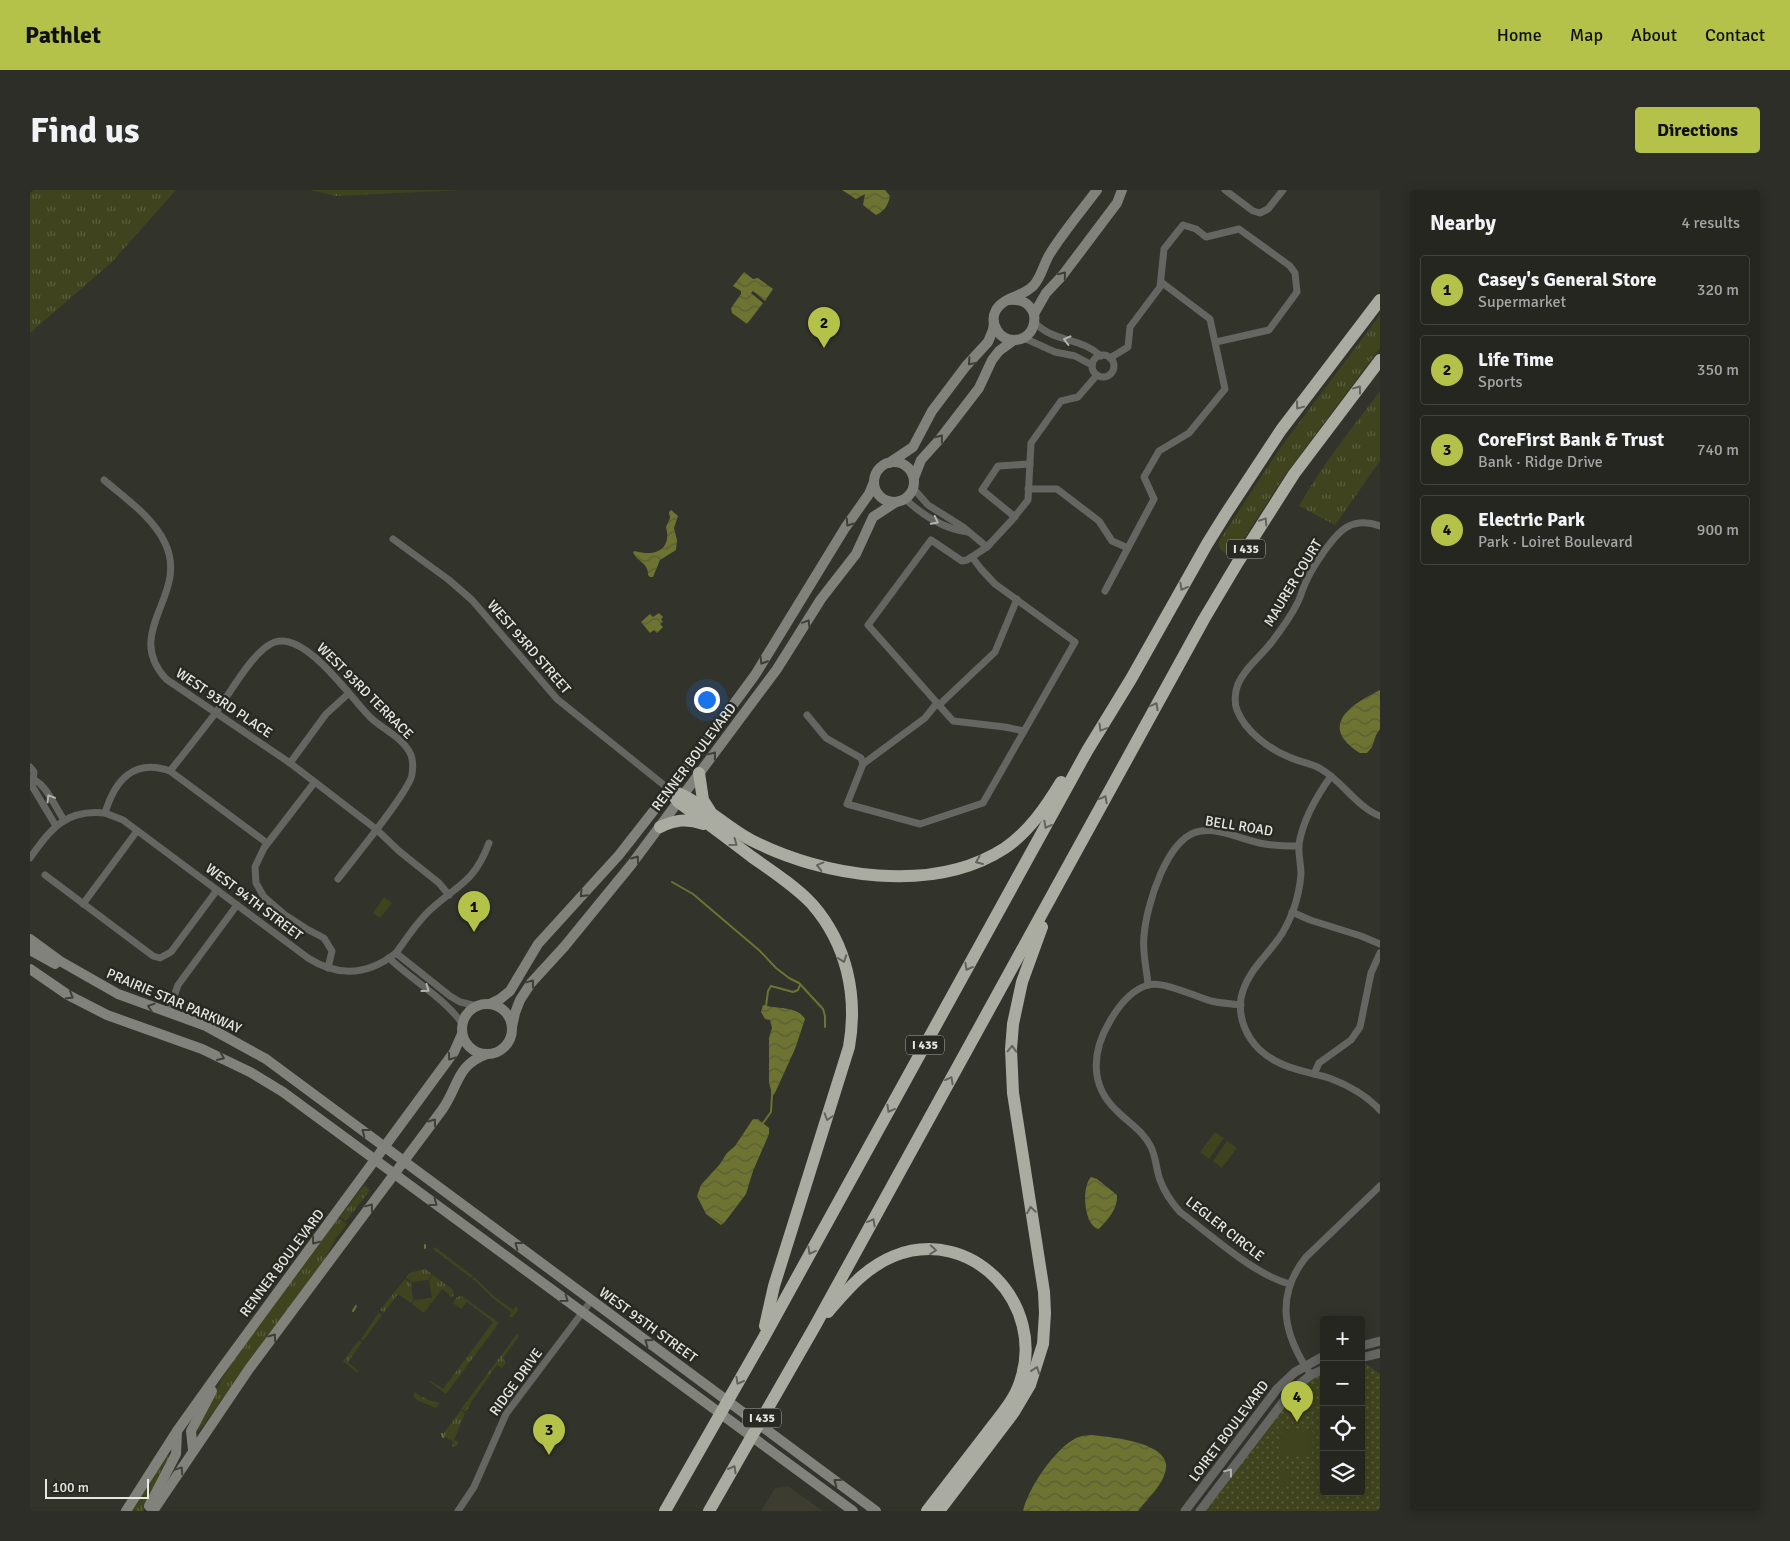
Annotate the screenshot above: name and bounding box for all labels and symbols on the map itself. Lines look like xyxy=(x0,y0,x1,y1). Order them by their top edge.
one-way arrow xyxy=(1057,272,1065,281)
pin: 2 xyxy=(808,307,840,348)
one-way arrow xyxy=(1064,335,1072,345)
one-way arrow xyxy=(967,356,976,365)
one-way arrow xyxy=(1353,386,1361,395)
one-way arrow xyxy=(1296,400,1305,410)
one-way arrow xyxy=(935,435,944,444)
one-way arrow xyxy=(929,514,938,524)
one-way arrow xyxy=(846,517,855,527)
one-way arrow xyxy=(1257,517,1267,526)
street label: MAURER COURT xyxy=(1260,536,1326,630)
road number: I 435 xyxy=(1227,539,1265,558)
one-way arrow xyxy=(1179,581,1189,590)
street label: WEST 93RD STREET xyxy=(484,597,574,697)
one-way arrow xyxy=(800,619,810,628)
street label: WEST 93RD TERRACE xyxy=(313,639,417,743)
one-way arrow xyxy=(760,656,770,665)
street label: WEST 93RD PLACE xyxy=(173,664,276,742)
your location xyxy=(694,687,720,713)
street label: RENNER BOULEVARD xyxy=(648,700,740,814)
one-way arrow xyxy=(1149,703,1159,712)
one-way arrow xyxy=(1098,722,1108,731)
one-way arrow xyxy=(707,752,715,761)
one-way arrow xyxy=(46,794,56,803)
one-way arrow xyxy=(1098,795,1108,804)
street label: BELL ROAD xyxy=(1204,812,1274,840)
one-way arrow xyxy=(1043,819,1053,828)
one-way arrow xyxy=(728,837,738,846)
one-way arrow xyxy=(630,855,639,865)
one-way arrow xyxy=(975,855,984,865)
street label: WEST 94TH STREET xyxy=(202,860,306,944)
one-way arrow xyxy=(816,861,824,871)
one-way arrow xyxy=(580,889,589,898)
pin: 1 xyxy=(458,891,490,932)
one-way arrow xyxy=(837,954,847,963)
one-way arrow xyxy=(965,961,975,970)
street label: PRAIRIE STAR PARKWAY xyxy=(104,965,244,1037)
one-way arrow xyxy=(526,980,534,989)
one-way arrow xyxy=(420,984,429,992)
one-way arrow xyxy=(65,990,74,1000)
one-way arrow xyxy=(147,1003,155,1013)
road number: I 435 xyxy=(906,1036,944,1054)
one-way arrow xyxy=(1006,1045,1017,1053)
one-way arrow xyxy=(215,1051,224,1061)
one-way arrow xyxy=(448,1051,457,1061)
one-way arrow xyxy=(944,1076,954,1085)
one-way arrow xyxy=(886,1104,896,1113)
one-way arrow xyxy=(823,1112,833,1120)
one-way arrow xyxy=(428,1119,436,1128)
one-way arrow xyxy=(361,1129,371,1138)
street label: LEGLER CIRCLE xyxy=(1182,1193,1268,1265)
one-way arrow xyxy=(428,1197,438,1206)
one-way arrow xyxy=(364,1203,373,1213)
street label: RENNER BOULEVARD xyxy=(236,1206,328,1320)
one-way arrow xyxy=(1026,1206,1036,1214)
one-way arrow xyxy=(866,1218,876,1227)
one-way arrow xyxy=(312,1236,321,1245)
one-way arrow xyxy=(514,1242,524,1251)
one-way arrow xyxy=(930,1245,938,1256)
one-way arrow xyxy=(807,1246,817,1255)
street label: WEST 95TH STREET xyxy=(596,1284,700,1366)
one-way arrow xyxy=(559,1293,569,1302)
one-way arrow xyxy=(267,1334,275,1343)
one-way arrow xyxy=(645,1340,654,1348)
street label: RIDGE DRIVE xyxy=(486,1345,546,1419)
one-way arrow xyxy=(1030,1367,1040,1375)
one-way arrow xyxy=(735,1376,745,1385)
street label: LOIRET BOULEVARD xyxy=(1186,1377,1272,1485)
pin: 4 xyxy=(1281,1381,1313,1422)
road number: I 435 xyxy=(743,1408,781,1428)
pin: 3 xyxy=(533,1414,565,1455)
one-way arrow xyxy=(727,1465,737,1474)
one-way arrow xyxy=(174,1467,183,1476)
one-way arrow xyxy=(1224,1469,1232,1478)
scale bar xyxy=(45,1476,149,1499)
one-way arrow xyxy=(833,1479,843,1488)

